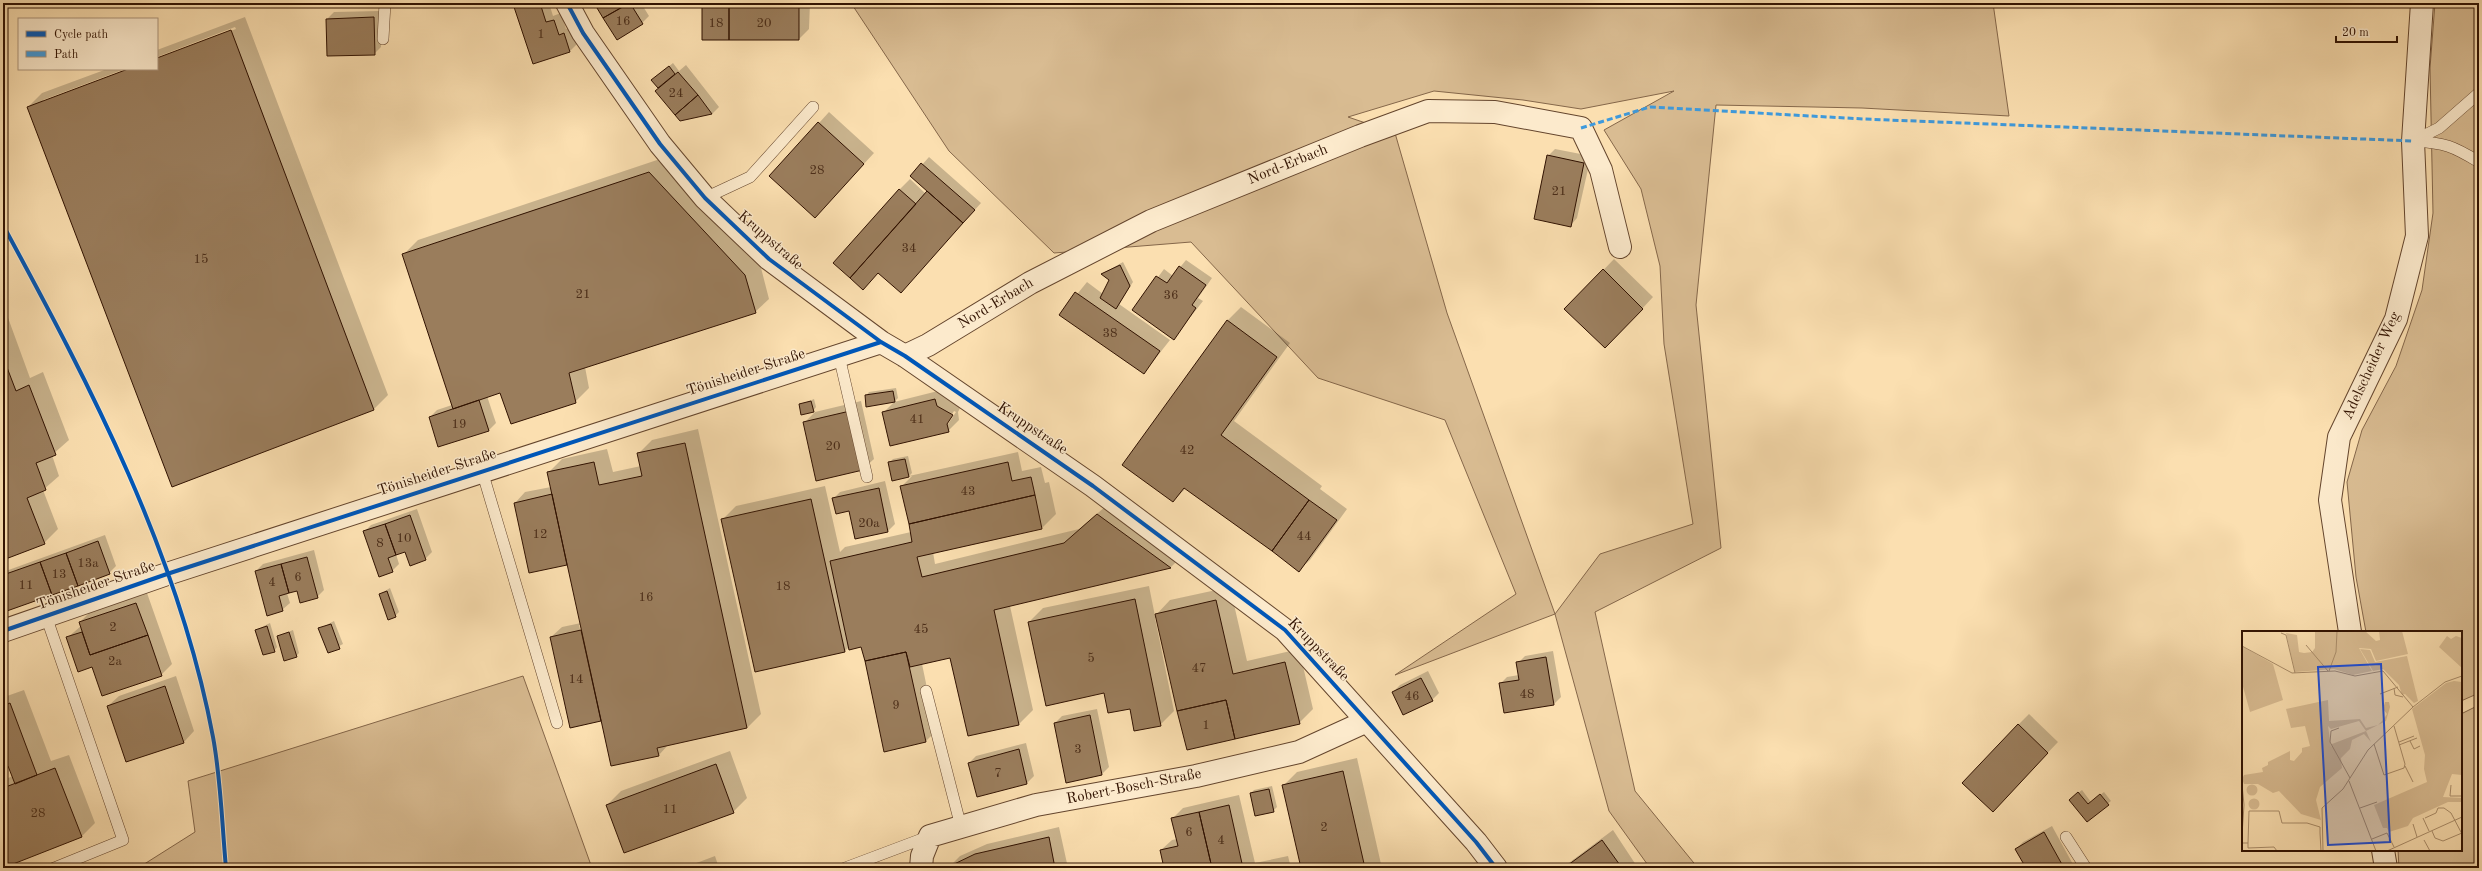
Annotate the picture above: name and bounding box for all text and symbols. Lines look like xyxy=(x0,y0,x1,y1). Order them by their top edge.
house number: 16 xyxy=(615,15,631,28)
house number: 18 xyxy=(708,17,724,30)
house number: 20 xyxy=(756,17,772,30)
legend xyxy=(18,18,158,70)
scale bar xyxy=(2336,18,2397,44)
text: 20 m xyxy=(2342,27,2369,39)
house number: 1 xyxy=(537,28,545,41)
text: Cycle path xyxy=(54,29,109,41)
text: Path xyxy=(54,49,79,61)
house number: 24 xyxy=(668,87,684,100)
street label: Nord-Erbach xyxy=(1246,142,1330,188)
house number: 28 xyxy=(809,164,825,177)
house number: 21 xyxy=(1551,185,1567,198)
street label: Kruppstraße xyxy=(734,209,806,273)
house number: 34 xyxy=(901,242,917,255)
house number: 15 xyxy=(193,253,209,266)
street label: Nord-Erbach xyxy=(956,276,1036,332)
house number: 21 xyxy=(575,288,591,301)
house number: 36 xyxy=(1163,289,1179,302)
street label: Adelscheider Weg xyxy=(2340,310,2404,422)
house number: 38 xyxy=(1102,327,1118,340)
street label: Tönisheider Straße xyxy=(685,347,807,399)
street label: Kruppstraße xyxy=(994,400,1070,458)
house number: 41 xyxy=(909,413,925,426)
house number: 19 xyxy=(451,418,467,431)
house number: 20 xyxy=(825,440,841,453)
house number: 42 xyxy=(1179,444,1195,457)
street label: Tönisheider Straße xyxy=(376,447,498,499)
house number: 43 xyxy=(960,485,976,498)
house number: 20a xyxy=(858,517,880,530)
house number: 12 xyxy=(532,528,548,541)
house number: 44 xyxy=(1296,530,1312,543)
house number: 10 xyxy=(396,532,412,545)
house number: 8 xyxy=(376,537,384,550)
house number: 13a xyxy=(77,557,99,570)
street label: Tönisheider Straße xyxy=(35,559,157,613)
house number: 13 xyxy=(51,568,67,581)
house number: 6 xyxy=(294,571,302,584)
house number: 4 xyxy=(268,576,276,589)
house number: 11 xyxy=(18,579,34,592)
house number: 18 xyxy=(775,580,791,593)
house number: 16 xyxy=(638,591,654,604)
street label: Kruppstraße xyxy=(1284,616,1352,684)
house number: 2 xyxy=(109,621,117,634)
house number: 45 xyxy=(913,623,929,636)
inset map xyxy=(2242,631,2462,851)
house number: 5 xyxy=(1087,652,1095,665)
house number: 2a xyxy=(108,655,123,668)
house number: 47 xyxy=(1191,662,1207,675)
house number: 14 xyxy=(568,673,584,686)
house number: 48 xyxy=(1519,688,1535,701)
house number: 46 xyxy=(1404,690,1420,703)
house number: 9 xyxy=(892,699,900,712)
house number: 1 xyxy=(1202,719,1210,732)
house number: 3 xyxy=(1074,743,1082,756)
house number: 7 xyxy=(994,767,1002,780)
street label: Robert-Bosch-Straße xyxy=(1065,767,1203,807)
house number: 11 xyxy=(662,803,678,816)
house number: 28 xyxy=(30,807,46,820)
house number: 2 xyxy=(1320,821,1328,834)
house number: 6 xyxy=(1185,826,1193,839)
house number: 4 xyxy=(1217,834,1225,847)

